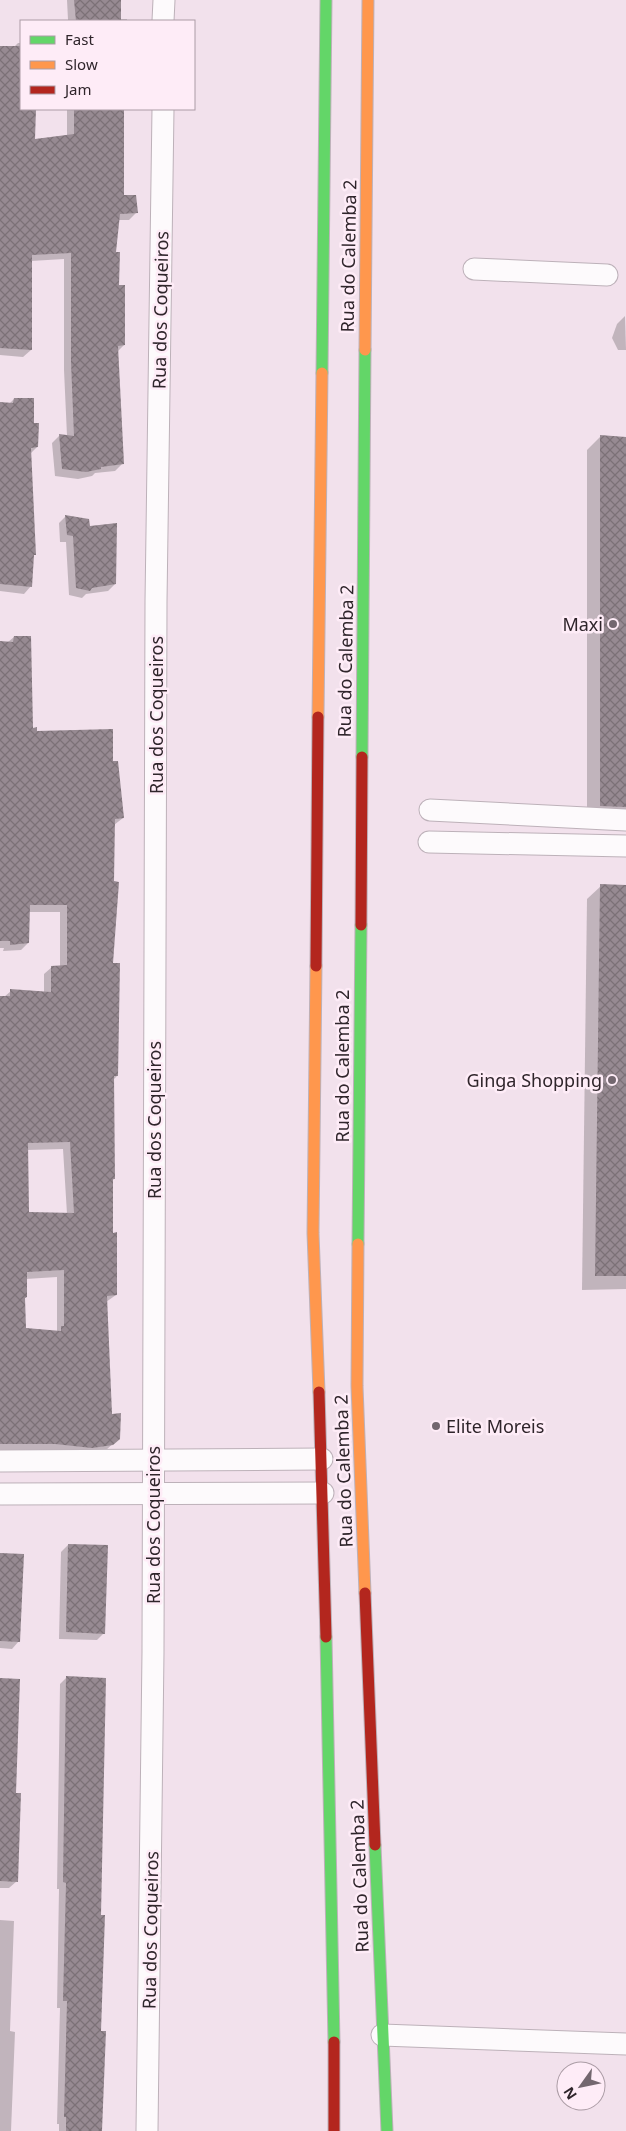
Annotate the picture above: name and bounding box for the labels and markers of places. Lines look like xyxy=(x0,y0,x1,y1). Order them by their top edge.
place label: Maxi xyxy=(562,612,603,636)
marker: Maxi xyxy=(607,618,619,630)
place label: Ginga Shopping xyxy=(466,1068,602,1092)
marker: Ginga Shopping xyxy=(606,1074,618,1086)
place label: Elite Moreis xyxy=(446,1414,544,1438)
marker: Elite Moreis xyxy=(430,1420,442,1432)

